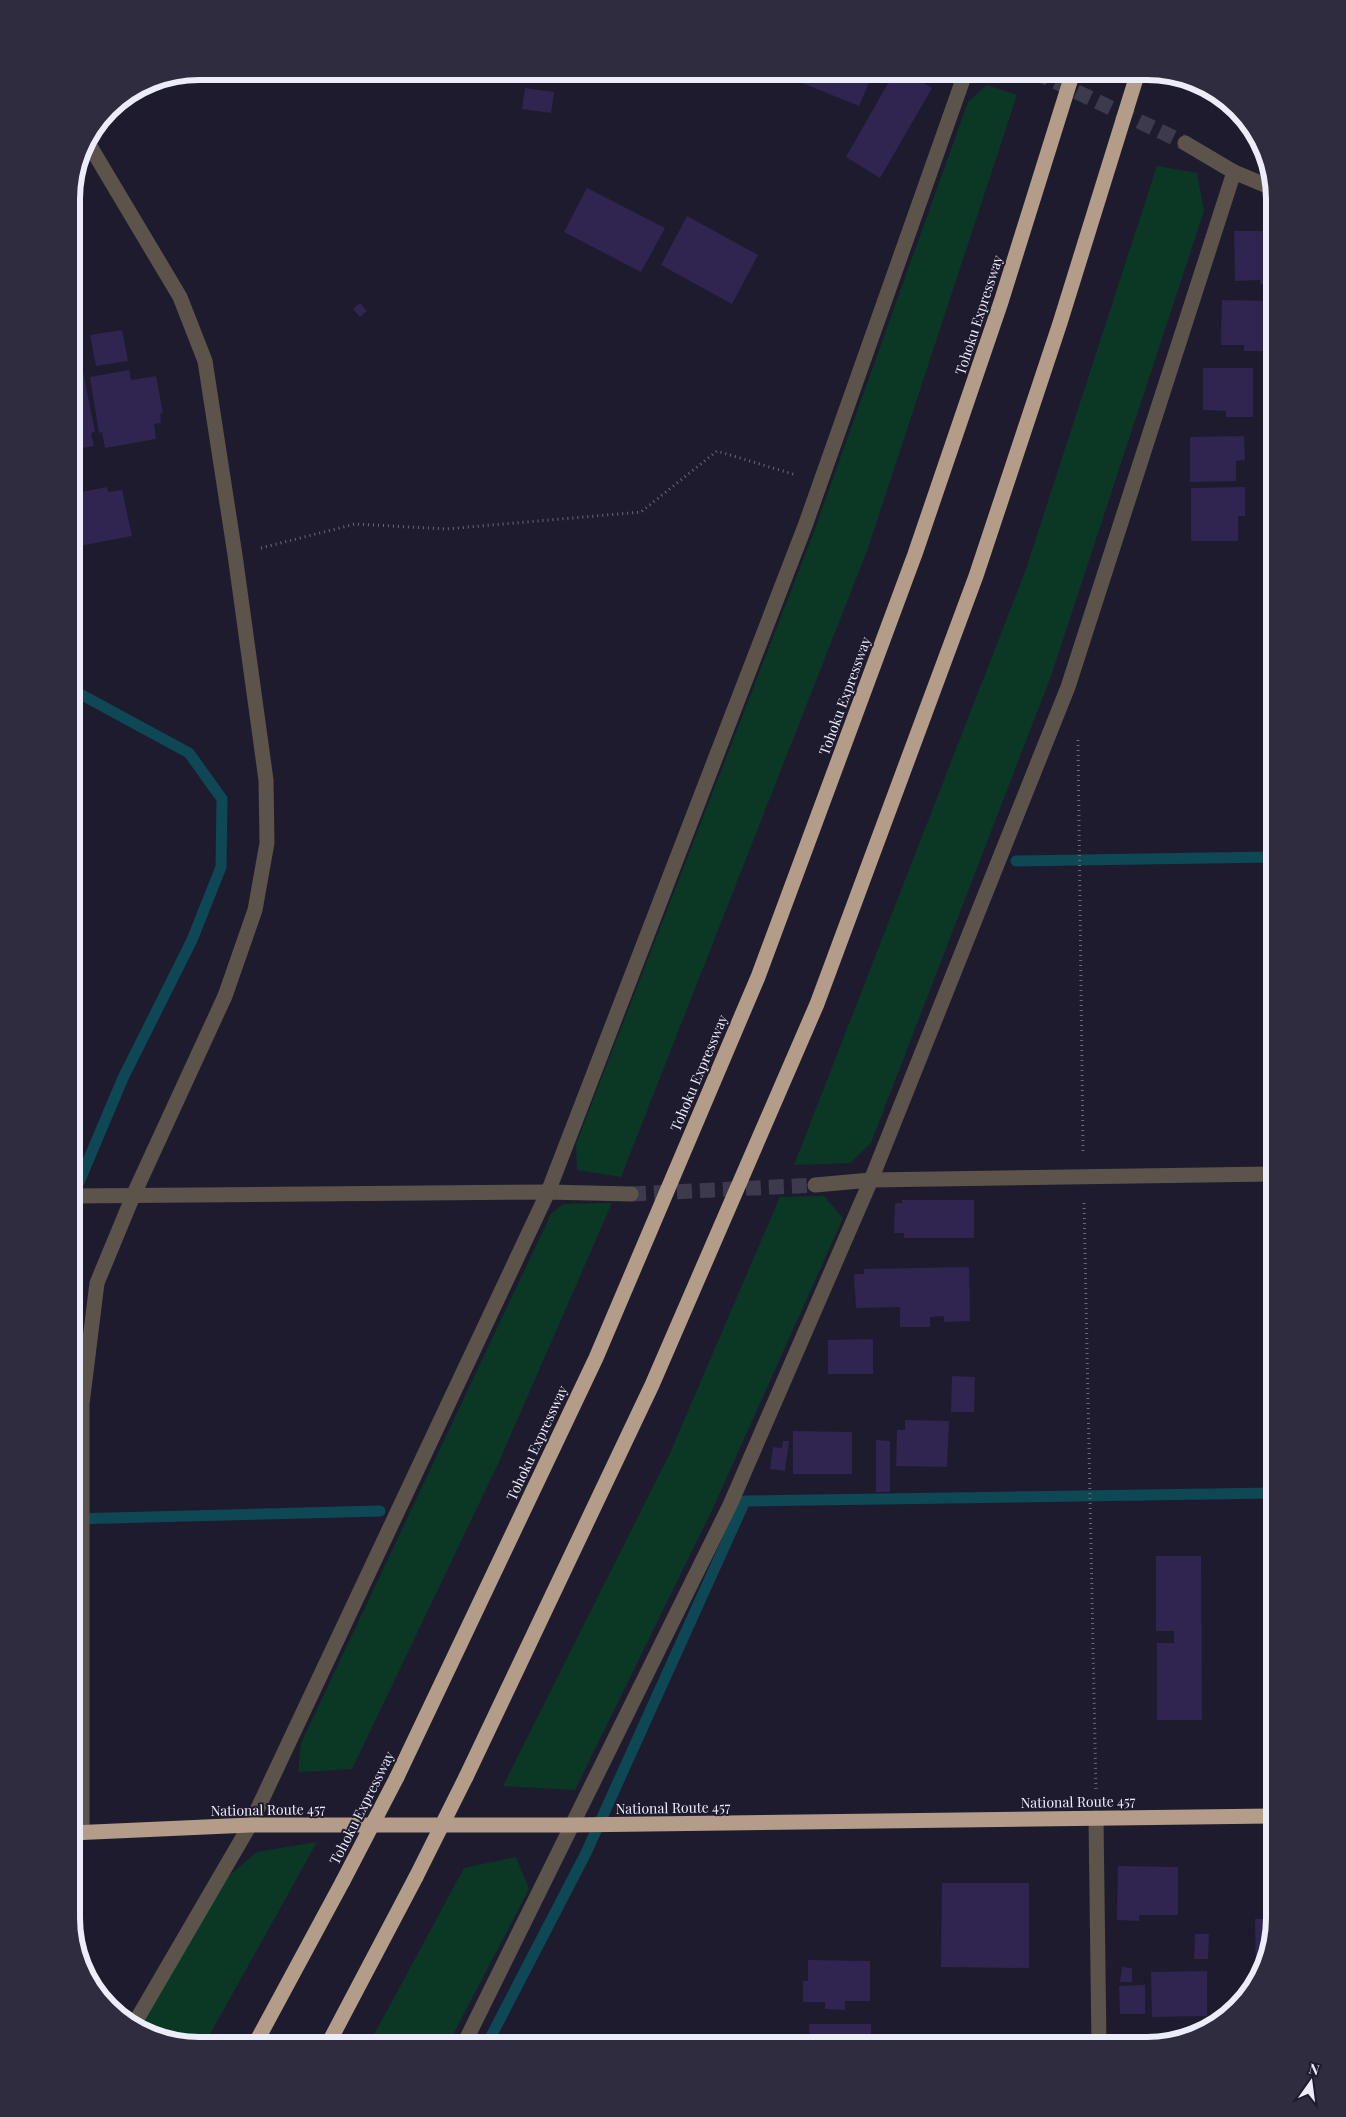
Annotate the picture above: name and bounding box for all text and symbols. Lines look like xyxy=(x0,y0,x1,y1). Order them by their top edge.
street label: Tohoku Expressway xyxy=(950,253,1007,377)
street label: Tohoku Expressway xyxy=(814,634,875,758)
street label: Tohoku Expressway xyxy=(665,1012,732,1134)
street label: Tohoku Expressway xyxy=(502,1382,572,1503)
street label: Tohoku Expressway xyxy=(325,1748,398,1868)
street label: National Route 457 xyxy=(1021,1791,1136,1812)
street label: National Route 457 xyxy=(616,1797,731,1818)
street label: National Route 457 xyxy=(211,1799,326,1820)
north arrow xyxy=(1286,2057,1336,2107)
text: N xyxy=(1307,2058,1321,2079)

